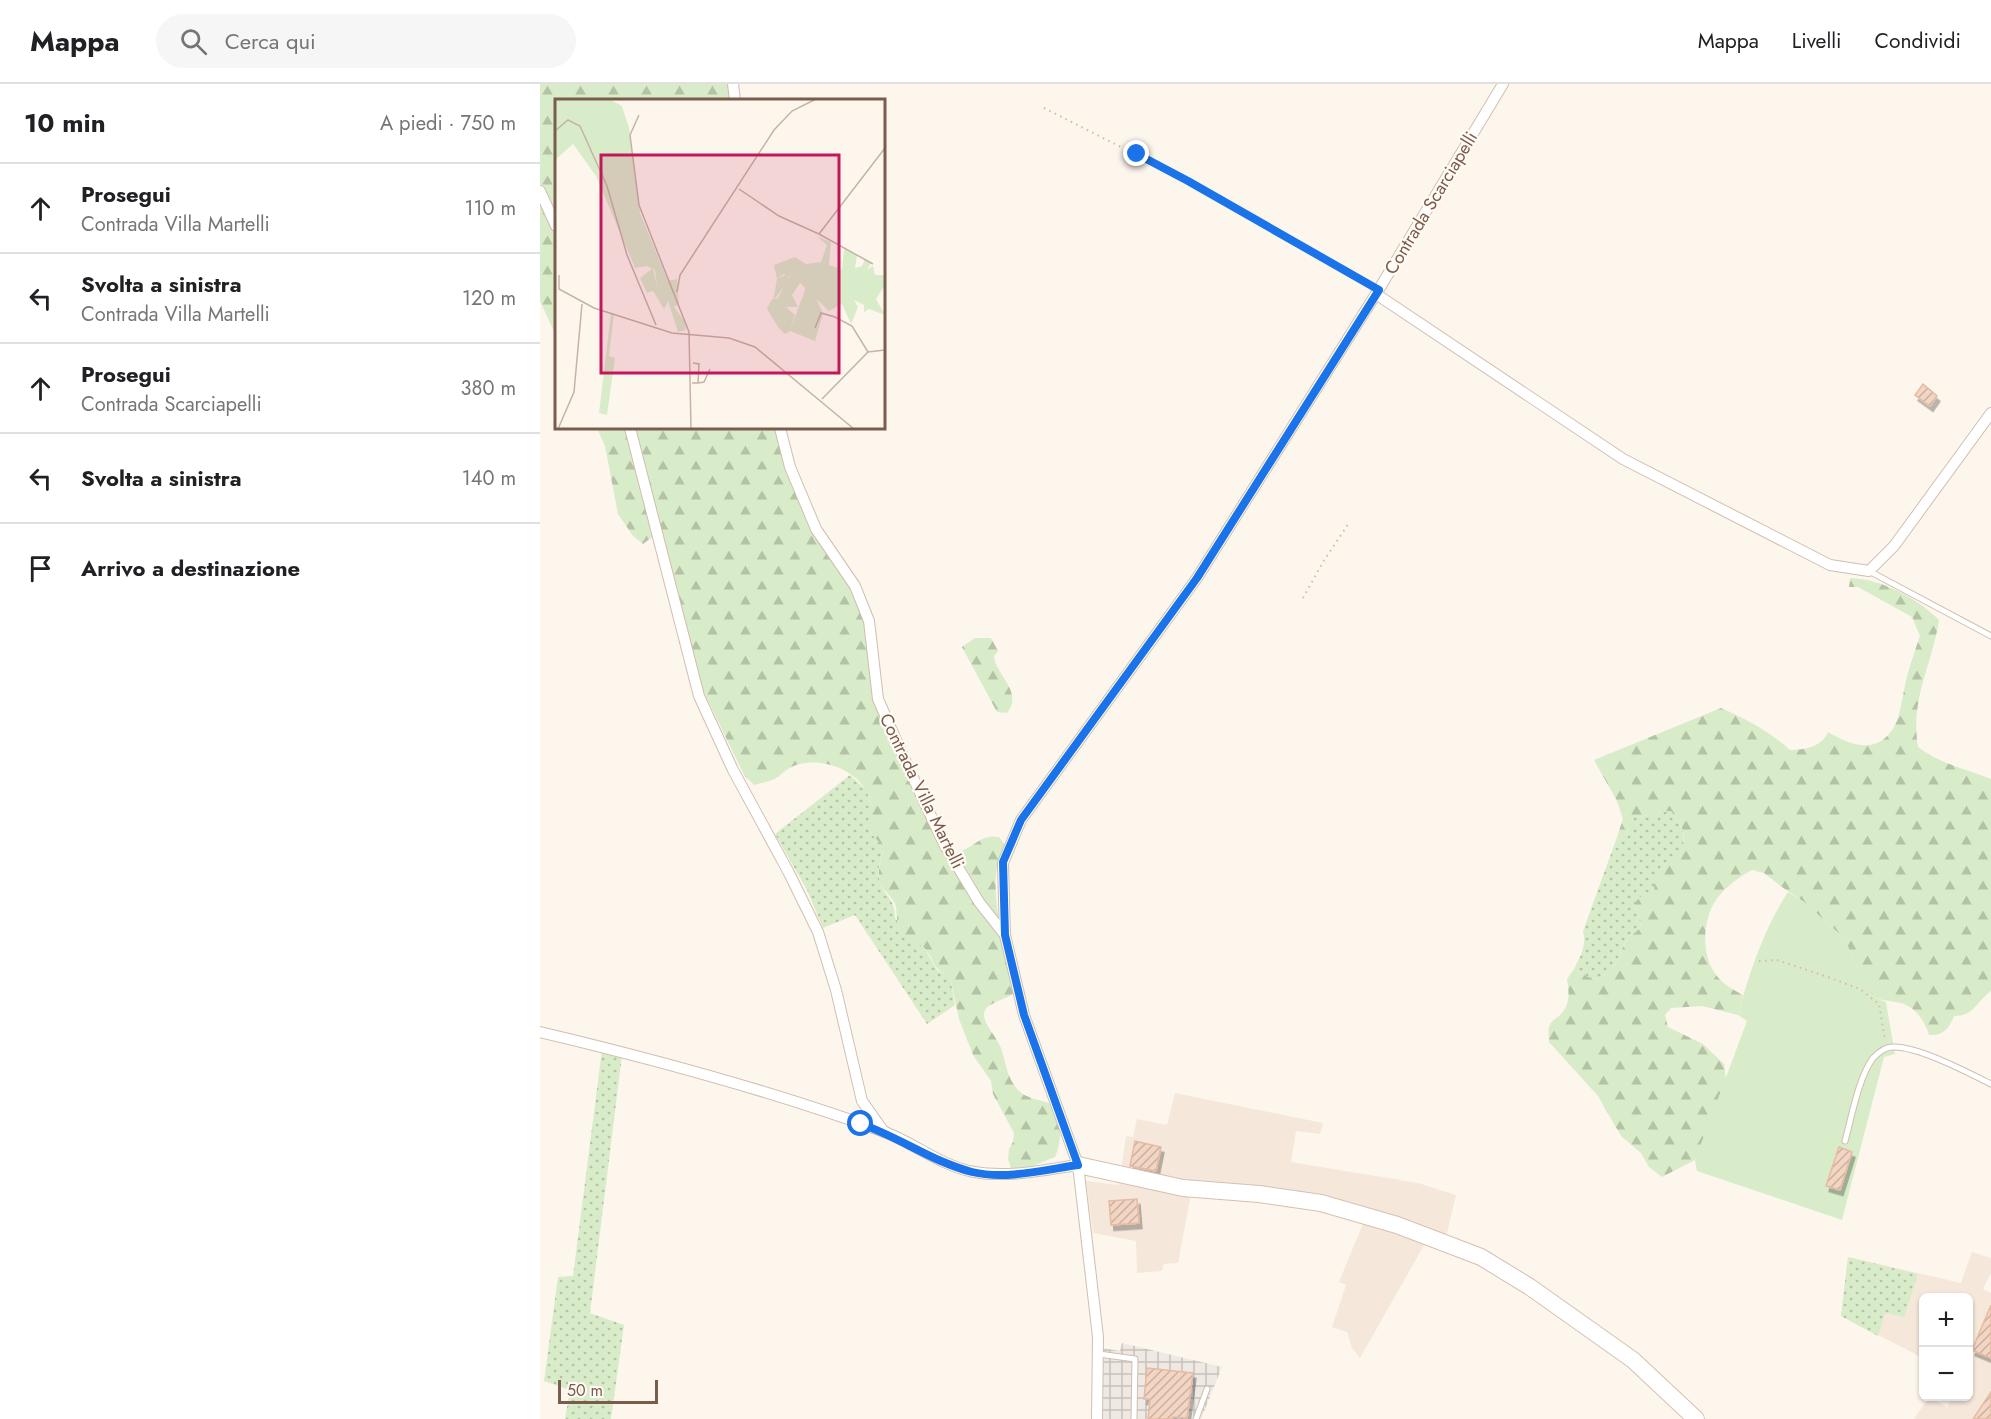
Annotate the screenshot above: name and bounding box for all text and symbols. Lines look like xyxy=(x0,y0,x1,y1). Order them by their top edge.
search box xyxy=(156,14,576,68)
text: Mappa xyxy=(30,21,120,62)
icon: search xyxy=(177,25,210,58)
text: Cerca qui xyxy=(225,25,316,57)
text: Mappa xyxy=(1698,26,1759,56)
text: Livelli xyxy=(1792,26,1842,56)
text: Condividi xyxy=(1875,26,1961,56)
inset map xyxy=(555,99,885,429)
text: 10 min xyxy=(24,104,106,142)
text: A piedi · 750 m xyxy=(380,109,516,138)
street label: Contrada Scarciapelli xyxy=(1378,127,1484,279)
route end xyxy=(1123,140,1149,166)
text: Prosegui xyxy=(81,178,171,210)
icon: ahead xyxy=(24,192,57,225)
text: 110 m xyxy=(464,194,516,223)
text: Contrada Villa Martelli xyxy=(81,210,270,239)
text: Svolta a sinistra xyxy=(81,268,242,300)
icon: left xyxy=(24,282,57,315)
text: 120 m xyxy=(462,284,516,313)
text: Contrada Villa Martelli xyxy=(81,300,270,329)
text: Prosegui xyxy=(81,358,171,390)
icon: ahead xyxy=(24,372,57,405)
text: 380 m xyxy=(461,374,516,403)
text: Contrada Scarciapelli xyxy=(81,390,262,419)
icon: left xyxy=(24,462,57,495)
text: Svolta a sinistra xyxy=(81,462,242,494)
text: 140 m xyxy=(462,464,516,493)
icon: arrive xyxy=(24,552,57,585)
text: Arrivo a destinazione xyxy=(81,552,300,584)
street label: Contrada Villa Martelli xyxy=(873,709,971,873)
route start xyxy=(847,1110,873,1136)
map controls xyxy=(1919,1293,1973,1401)
button: + xyxy=(1919,1293,1973,1347)
button: − xyxy=(1919,1347,1973,1401)
scale bar xyxy=(558,1377,658,1404)
text: 50 m xyxy=(567,1379,603,1402)

